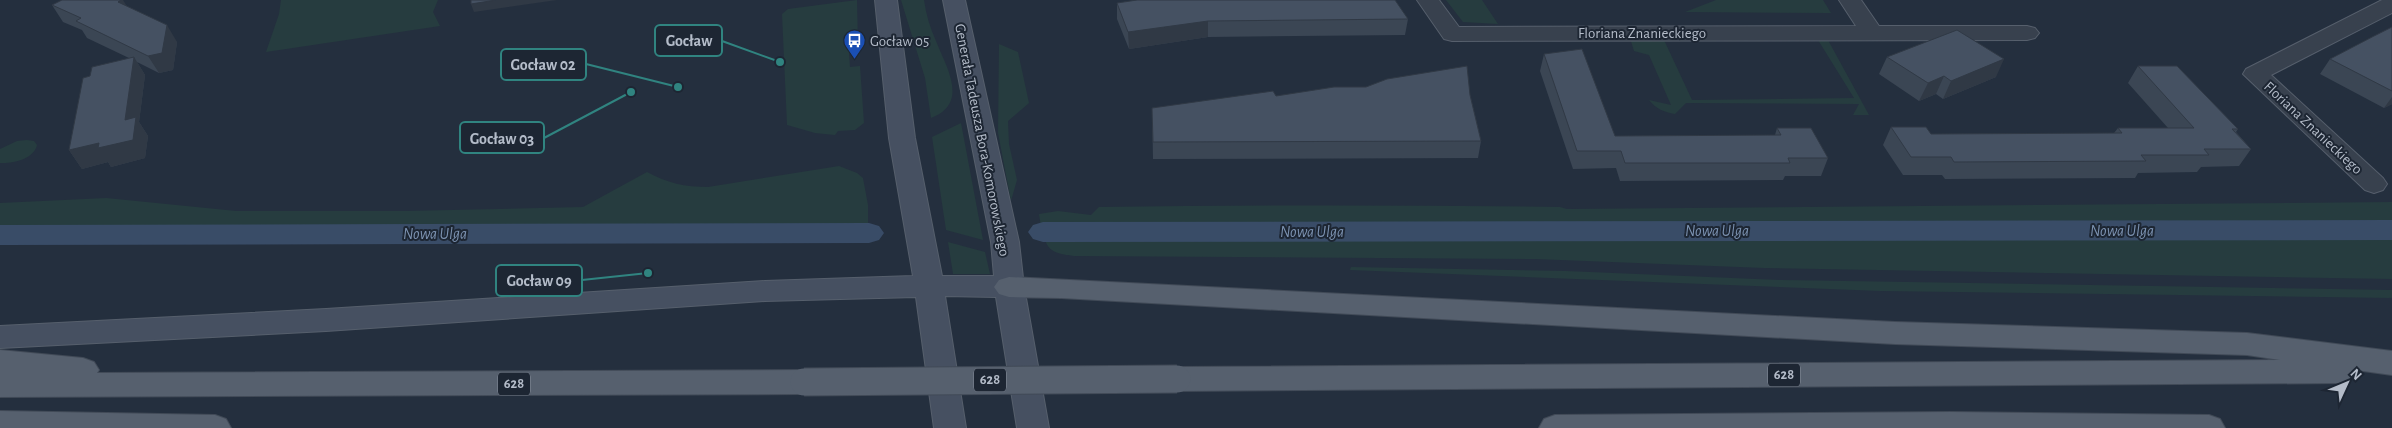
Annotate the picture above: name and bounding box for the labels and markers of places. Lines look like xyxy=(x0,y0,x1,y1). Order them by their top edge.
callout: Gocław xyxy=(655,25,722,56)
bus stop icon: Gocław 05 xyxy=(842,29,866,60)
place label: Gocław 05 xyxy=(870,34,929,49)
callout: Gocław 02 xyxy=(501,49,586,80)
callout: Gocław 03 xyxy=(460,122,544,153)
callout: Gocław 09 xyxy=(496,265,582,296)

